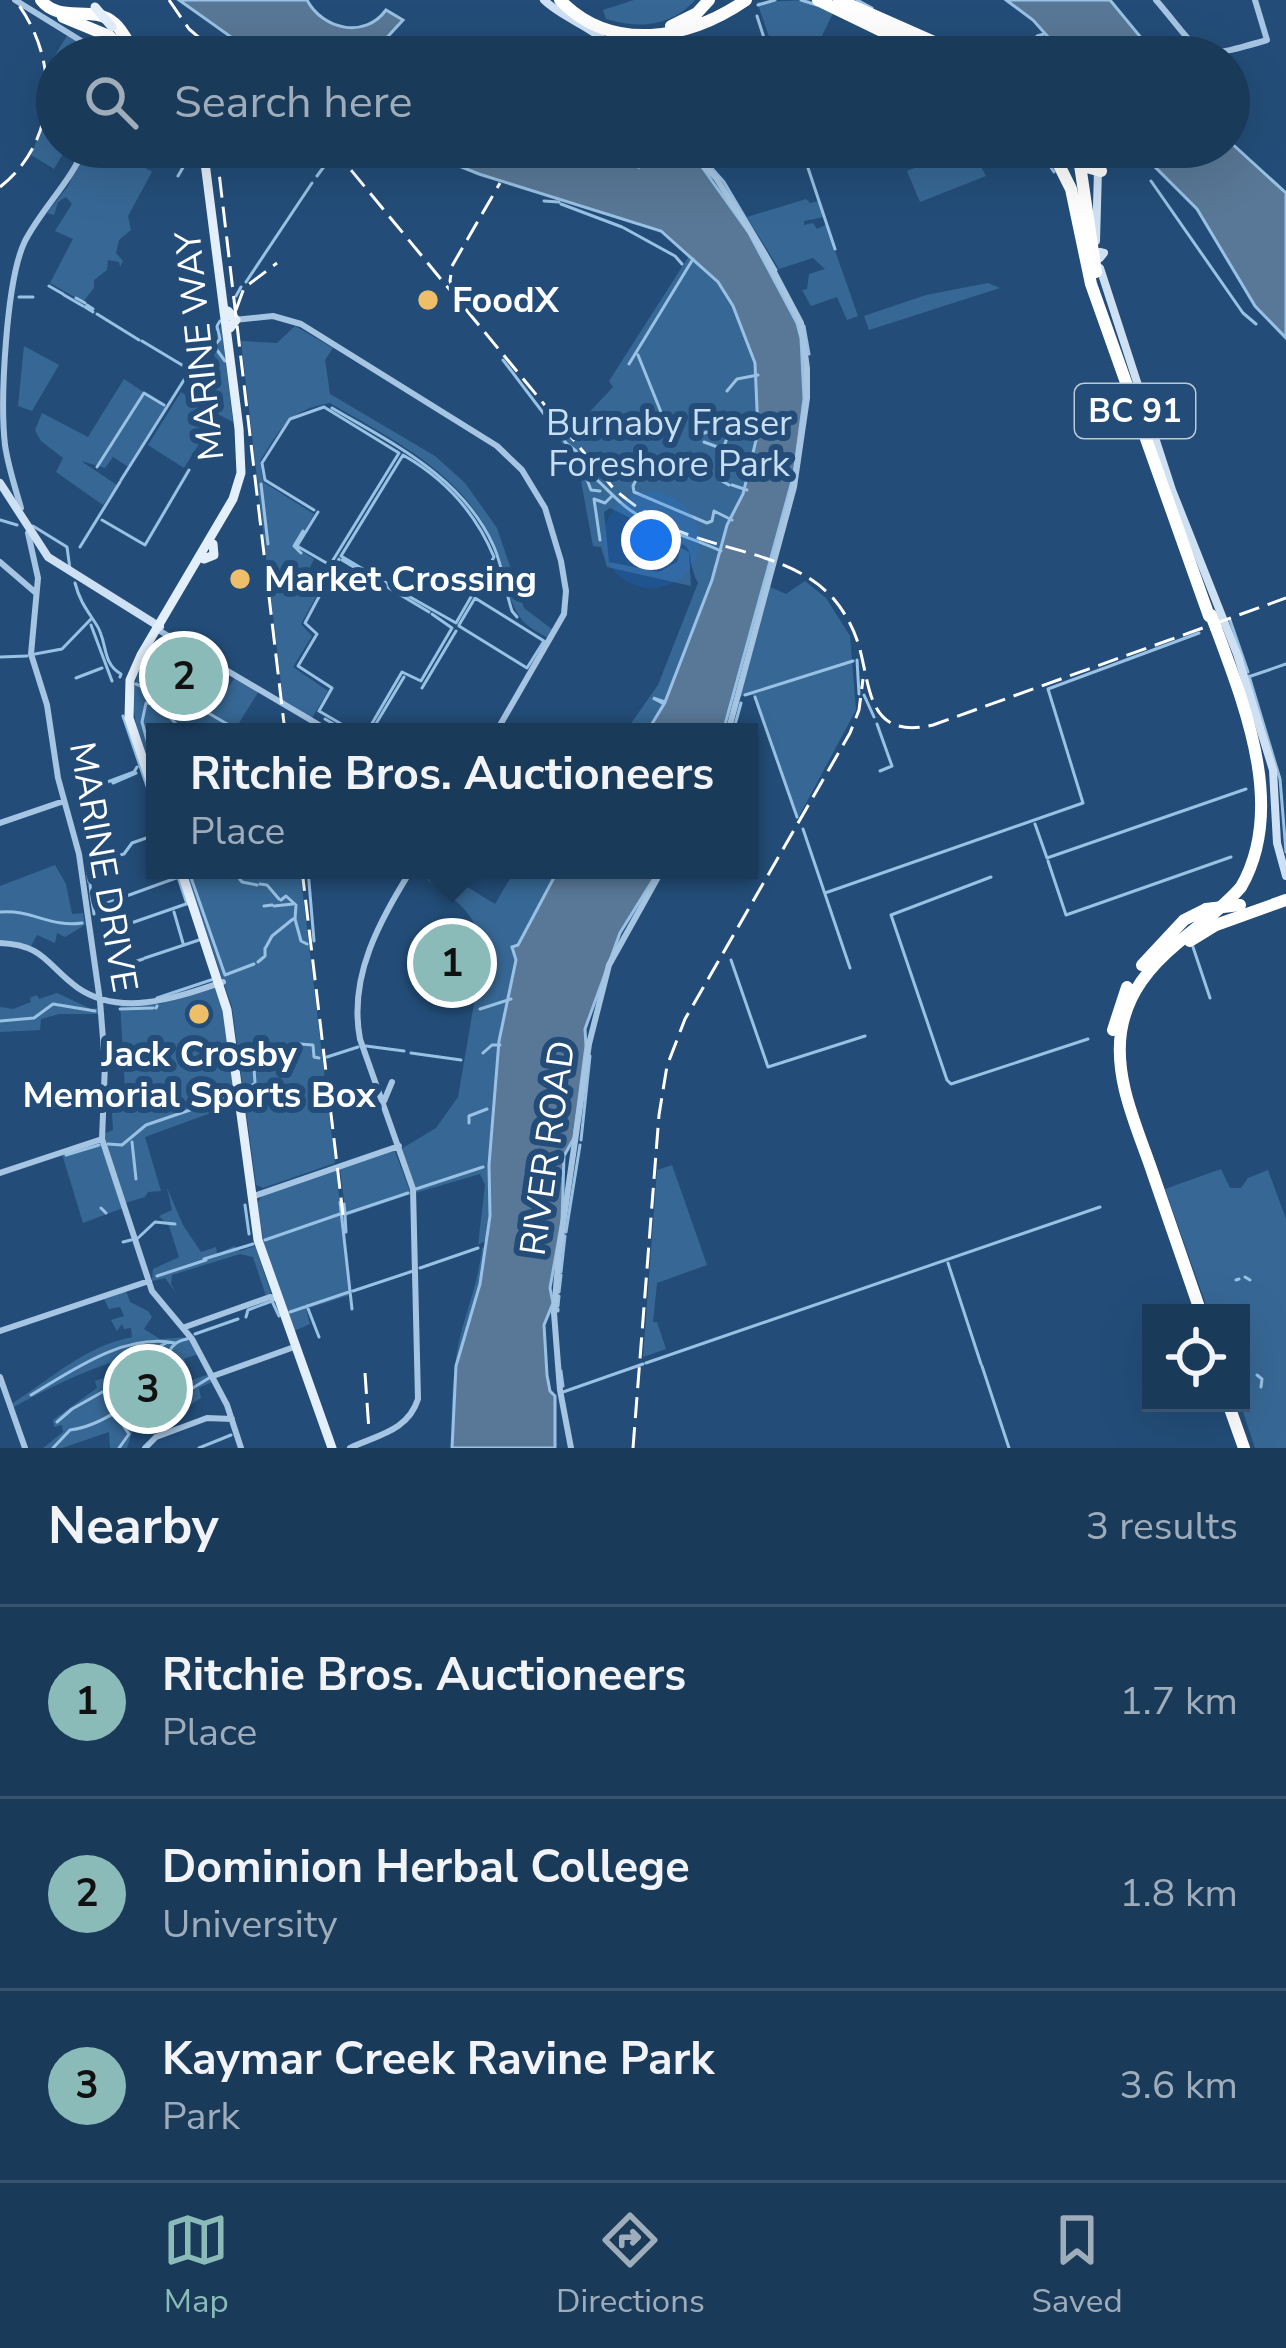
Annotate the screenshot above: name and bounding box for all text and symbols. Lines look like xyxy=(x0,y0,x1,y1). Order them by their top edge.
search box xyxy=(36,36,1250,168)
icon: search xyxy=(78,69,144,135)
text: Search here xyxy=(174,72,413,133)
street label: MARINE WAY xyxy=(164,228,236,463)
place label: FoodX xyxy=(452,276,560,325)
marker: FoodX xyxy=(415,287,441,313)
road number: BC 91 xyxy=(1075,384,1195,438)
park label: Burnaby Fraser Foreshore Park xyxy=(546,399,792,489)
your location xyxy=(621,510,681,570)
place label: Market Crossing xyxy=(264,555,537,604)
marker: Market Crossing xyxy=(227,566,253,592)
pin: 2 xyxy=(145,631,223,721)
popup xyxy=(146,723,758,879)
street label: MARINE DRIVE xyxy=(57,738,149,996)
text: Ritchie Bros. Auctioneers xyxy=(190,744,714,805)
text: Place xyxy=(190,805,285,858)
pin: 1 xyxy=(413,918,491,1008)
marker: Jack Crosby Memorial Sports Box xyxy=(186,1001,212,1027)
place label: Jack Crosby Memorial Sports Box xyxy=(22,1030,376,1120)
street label: RIVER ROAD xyxy=(509,1037,587,1259)
map controls xyxy=(1142,1304,1250,1412)
button: locate xyxy=(1142,1304,1250,1412)
pin: 3 xyxy=(109,1344,187,1434)
text: Nearby xyxy=(48,1491,219,1561)
text: 3 results xyxy=(1086,1500,1238,1553)
text: Ritchie Bros. Auctioneers xyxy=(162,1645,686,1706)
text: 1 xyxy=(75,1675,99,1728)
text: 1.7 km xyxy=(1119,1675,1238,1728)
text: Place xyxy=(162,1706,257,1759)
text: Dominion Herbal College xyxy=(162,1837,690,1898)
text: 2 xyxy=(75,1867,99,1920)
text: 1.8 km xyxy=(1119,1867,1238,1920)
text: University xyxy=(162,1898,338,1951)
text: Kaymar Creek Ravine Park xyxy=(162,2029,714,2090)
text: 3 xyxy=(75,2059,99,2112)
text: 3.6 km xyxy=(1119,2059,1238,2112)
text: Park xyxy=(162,2090,240,2143)
tab: Map xyxy=(163,2207,229,2324)
tab: Directions xyxy=(556,2207,705,2324)
tab: Saved xyxy=(1031,2207,1123,2324)

